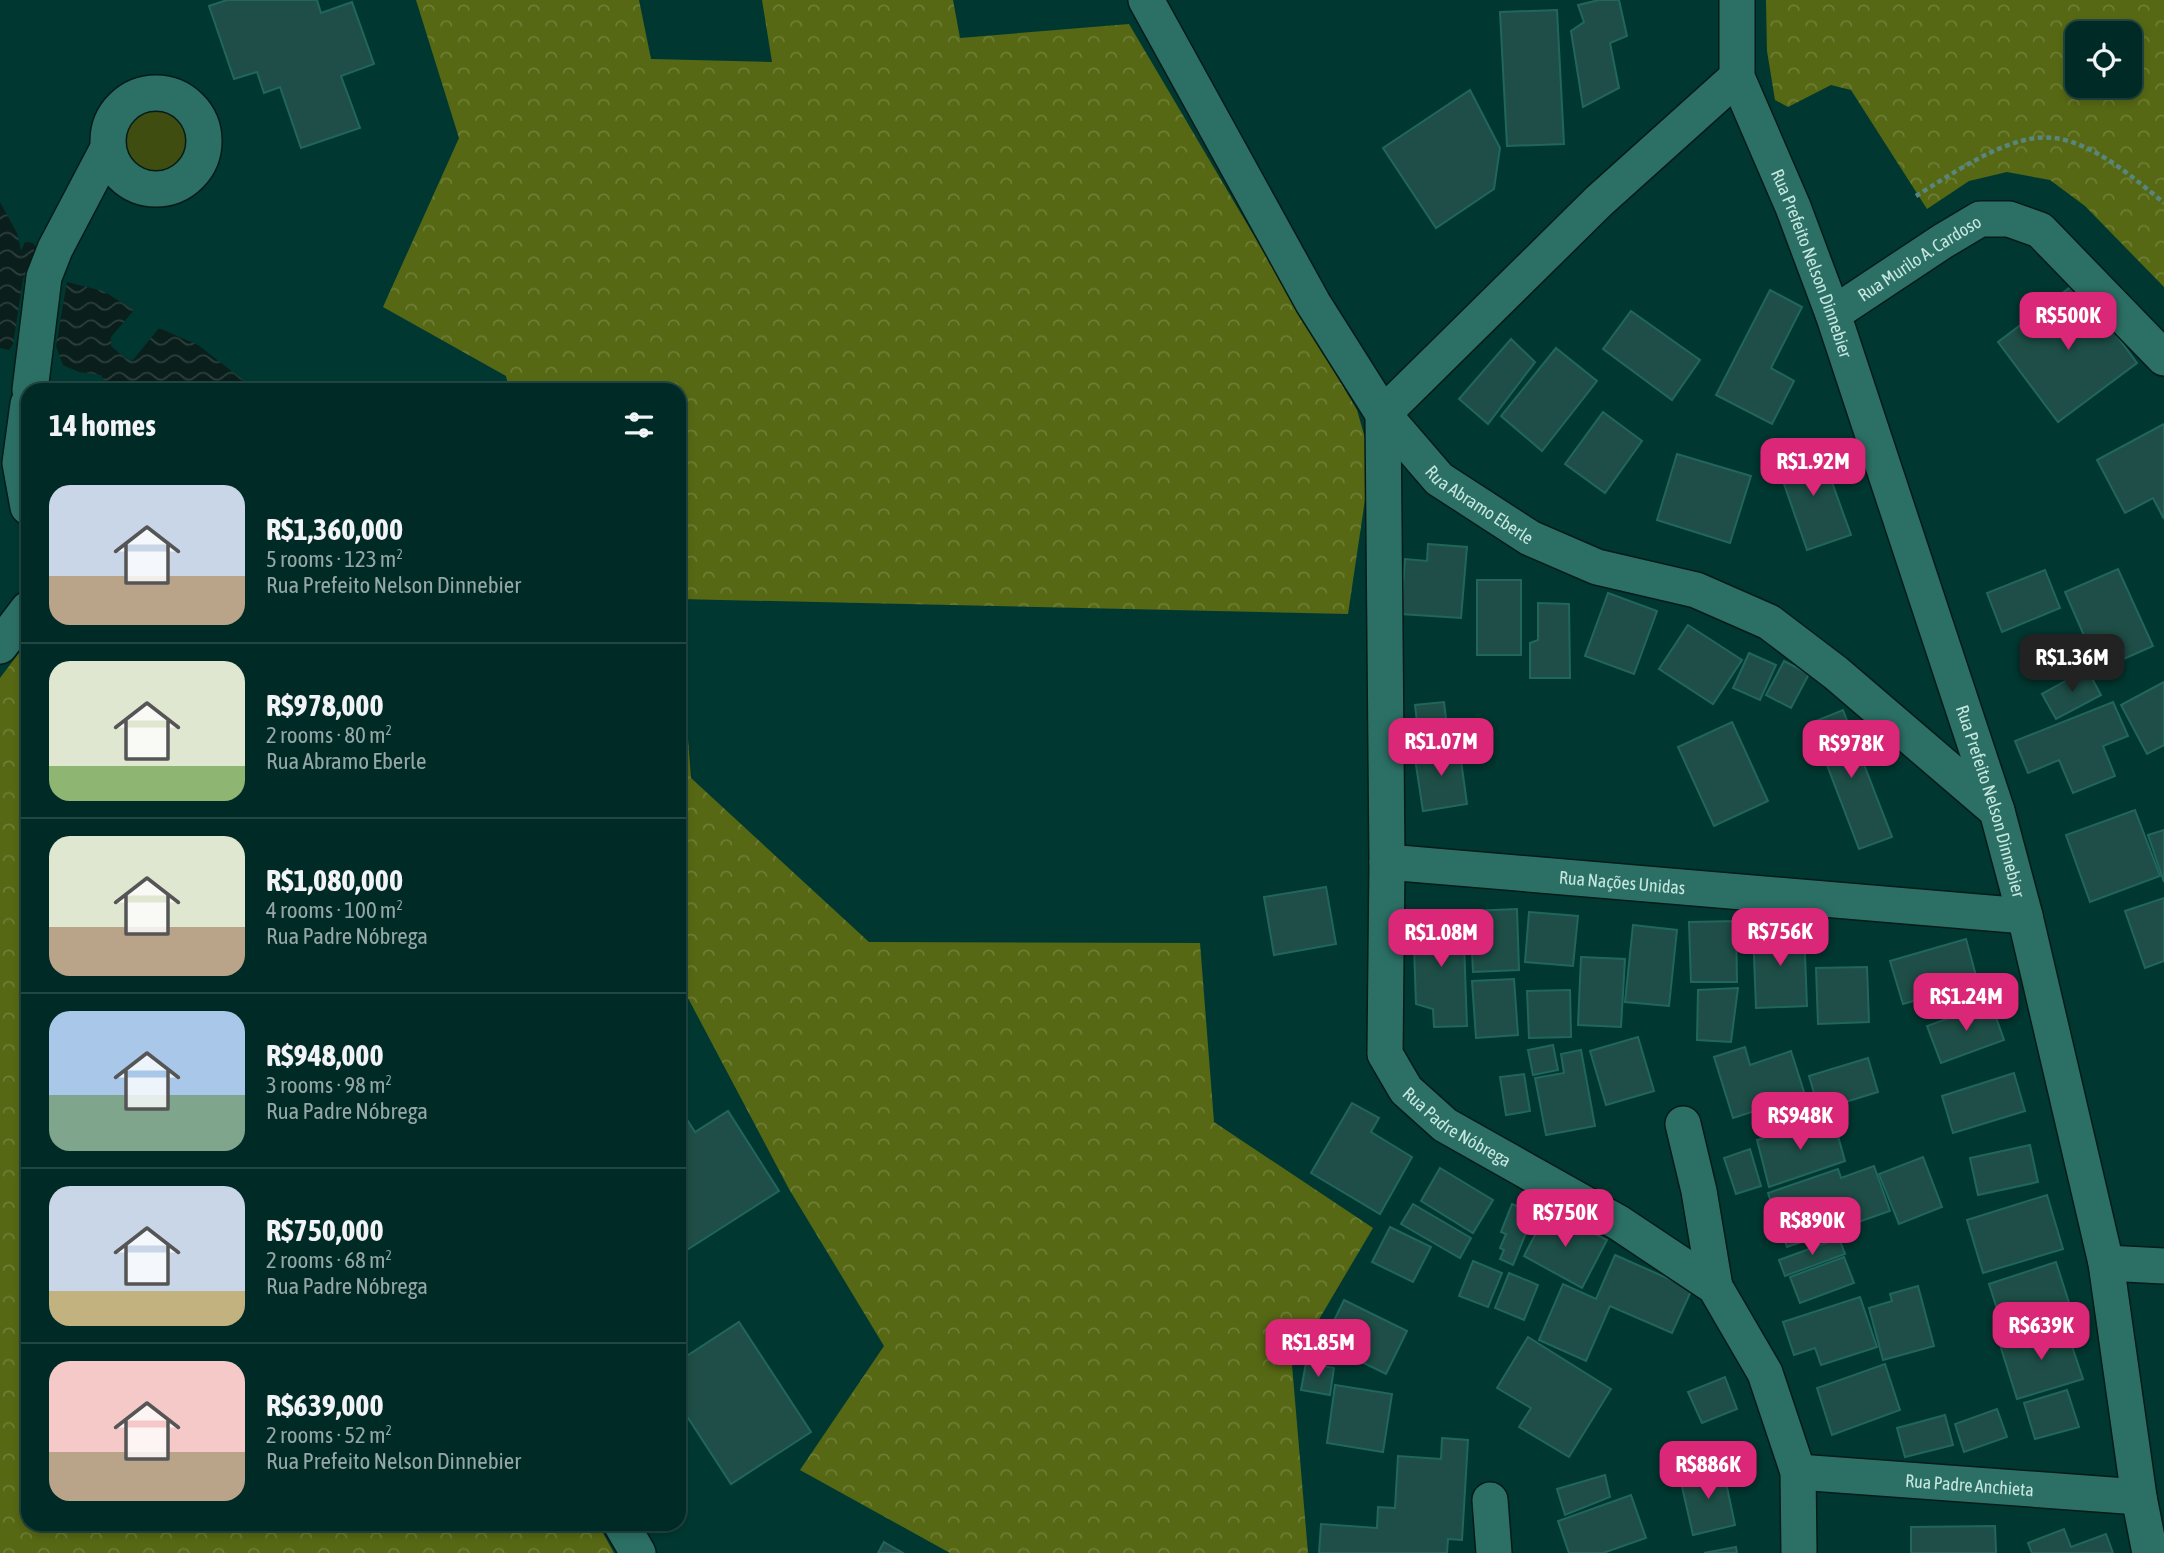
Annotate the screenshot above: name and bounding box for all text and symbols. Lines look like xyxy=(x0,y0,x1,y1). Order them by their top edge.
map controls xyxy=(2065,21,2142,98)
button: locate xyxy=(2065,21,2142,98)
street label: Rua Prefeito Nelson Dinnebier xyxy=(1767,166,1857,361)
street label: Rua Murilo A. Cardoso xyxy=(1854,210,1985,305)
pin: R$500K xyxy=(2011,292,2125,352)
text: R$500K xyxy=(2036,302,2100,328)
icon: filters xyxy=(620,406,658,444)
text: 14 homes xyxy=(49,408,156,442)
pin: R$1.92M xyxy=(1748,438,1878,498)
text: R$1.92M xyxy=(1776,448,1850,474)
street label: Rua Abramo Eberle xyxy=(1421,461,1538,548)
text: R$1,360,000 xyxy=(266,512,403,546)
icon: home xyxy=(105,513,189,597)
text: 5 rooms · 123 m² xyxy=(266,546,403,572)
text: Rua Prefeito Nelson Dinnebier xyxy=(266,572,521,598)
pin: R$1.36M xyxy=(2007,634,2137,694)
text: R$1.36M xyxy=(2035,644,2109,670)
text: R$978,000 xyxy=(266,688,384,722)
icon: home xyxy=(105,689,189,773)
street label: Rua Prefeito Nelson Dinnebier xyxy=(1952,702,2030,900)
pin: R$1.07M xyxy=(1376,718,1506,778)
pin: R$978K xyxy=(1794,720,1908,780)
text: 2 rooms · 80 m² xyxy=(266,722,392,748)
text: R$1.07M xyxy=(1404,728,1478,754)
text: R$978K xyxy=(1819,730,1883,756)
text: Rua Abramo Eberle xyxy=(266,748,426,774)
text: R$1,080,000 xyxy=(266,863,403,897)
icon: home xyxy=(105,864,189,948)
street label: Rua Nações Unidas xyxy=(1558,866,1686,898)
text: 4 rooms · 100 m² xyxy=(266,897,403,923)
pin: R$756K xyxy=(1723,908,1837,968)
pin: R$1.08M xyxy=(1376,909,1506,969)
text: R$756K xyxy=(1748,918,1812,944)
text: R$1.08M xyxy=(1404,919,1478,945)
text: Rua Padre Nóbrega xyxy=(266,923,428,949)
pin: R$1.24M xyxy=(1901,974,2031,1033)
text: R$1.24M xyxy=(1929,983,2003,1009)
text: R$948,000 xyxy=(266,1038,384,1072)
icon: home xyxy=(105,1039,189,1123)
text: 3 rooms · 98 m² xyxy=(266,1072,392,1098)
street label: Rua Padre Nóbrega xyxy=(1399,1082,1515,1171)
pin: R$948K xyxy=(1743,1092,1857,1152)
text: Rua Padre Nóbrega xyxy=(266,1098,428,1124)
text: R$948K xyxy=(1768,1102,1832,1128)
pin: R$750K xyxy=(1508,1190,1622,1249)
pin: R$890K xyxy=(1755,1198,1869,1257)
text: R$750K xyxy=(1533,1199,1597,1225)
text: R$890K xyxy=(1780,1207,1844,1233)
text: R$750,000 xyxy=(266,1213,384,1247)
icon: home xyxy=(105,1214,189,1298)
text: 2 rooms · 68 m² xyxy=(266,1247,392,1273)
text: Rua Padre Nóbrega xyxy=(266,1273,428,1299)
pin: R$639K xyxy=(1984,1302,2098,1362)
text: R$639K xyxy=(2009,1312,2073,1338)
pin: R$1.85M xyxy=(1253,1320,1383,1379)
text: R$1.85M xyxy=(1281,1329,1355,1355)
text: R$639,000 xyxy=(266,1388,384,1422)
icon: home xyxy=(105,1389,189,1473)
text: 2 rooms · 52 m² xyxy=(266,1422,392,1448)
pin: R$886K xyxy=(1651,1442,1765,1501)
text: Rua Prefeito Nelson Dinnebier xyxy=(266,1448,521,1474)
text: R$886K xyxy=(1676,1451,1740,1477)
street label: Rua Padre Anchieta xyxy=(1905,1469,2035,1500)

